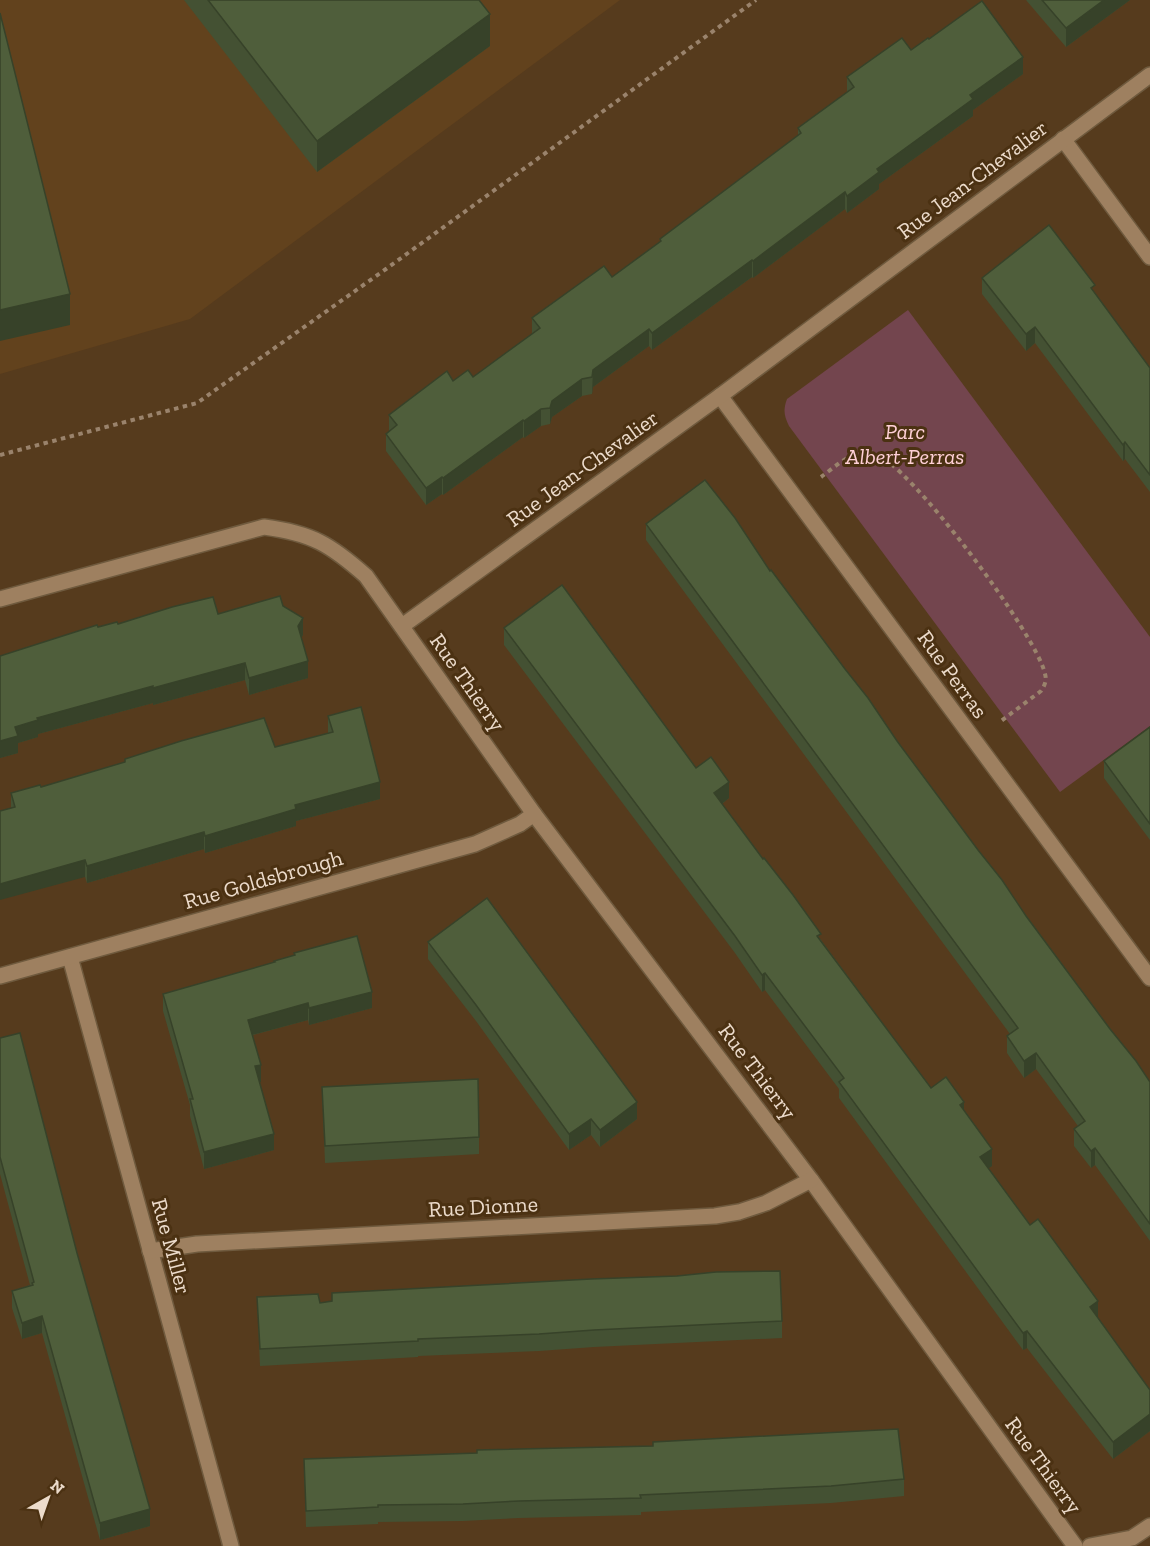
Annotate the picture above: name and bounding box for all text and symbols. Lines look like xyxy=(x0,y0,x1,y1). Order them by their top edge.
street label: Rue Jean-Chevalier xyxy=(892,114,1053,245)
street label: Rue Jean-Chevalier xyxy=(501,404,664,533)
park label: Parc Albert-Perras xyxy=(845,418,964,470)
street label: Rue Perras xyxy=(912,625,994,724)
street label: Rue Thierry xyxy=(424,628,511,737)
street label: Rue Goldsbrough xyxy=(180,844,346,915)
street label: Rue Thierry xyxy=(713,1018,803,1125)
street label: Rue Dionne xyxy=(428,1190,539,1223)
street label: Rue Miller xyxy=(146,1195,197,1297)
street label: Rue Thierry xyxy=(999,1412,1088,1520)
north arrow xyxy=(18,1468,78,1528)
text: N xyxy=(47,1476,68,1498)

